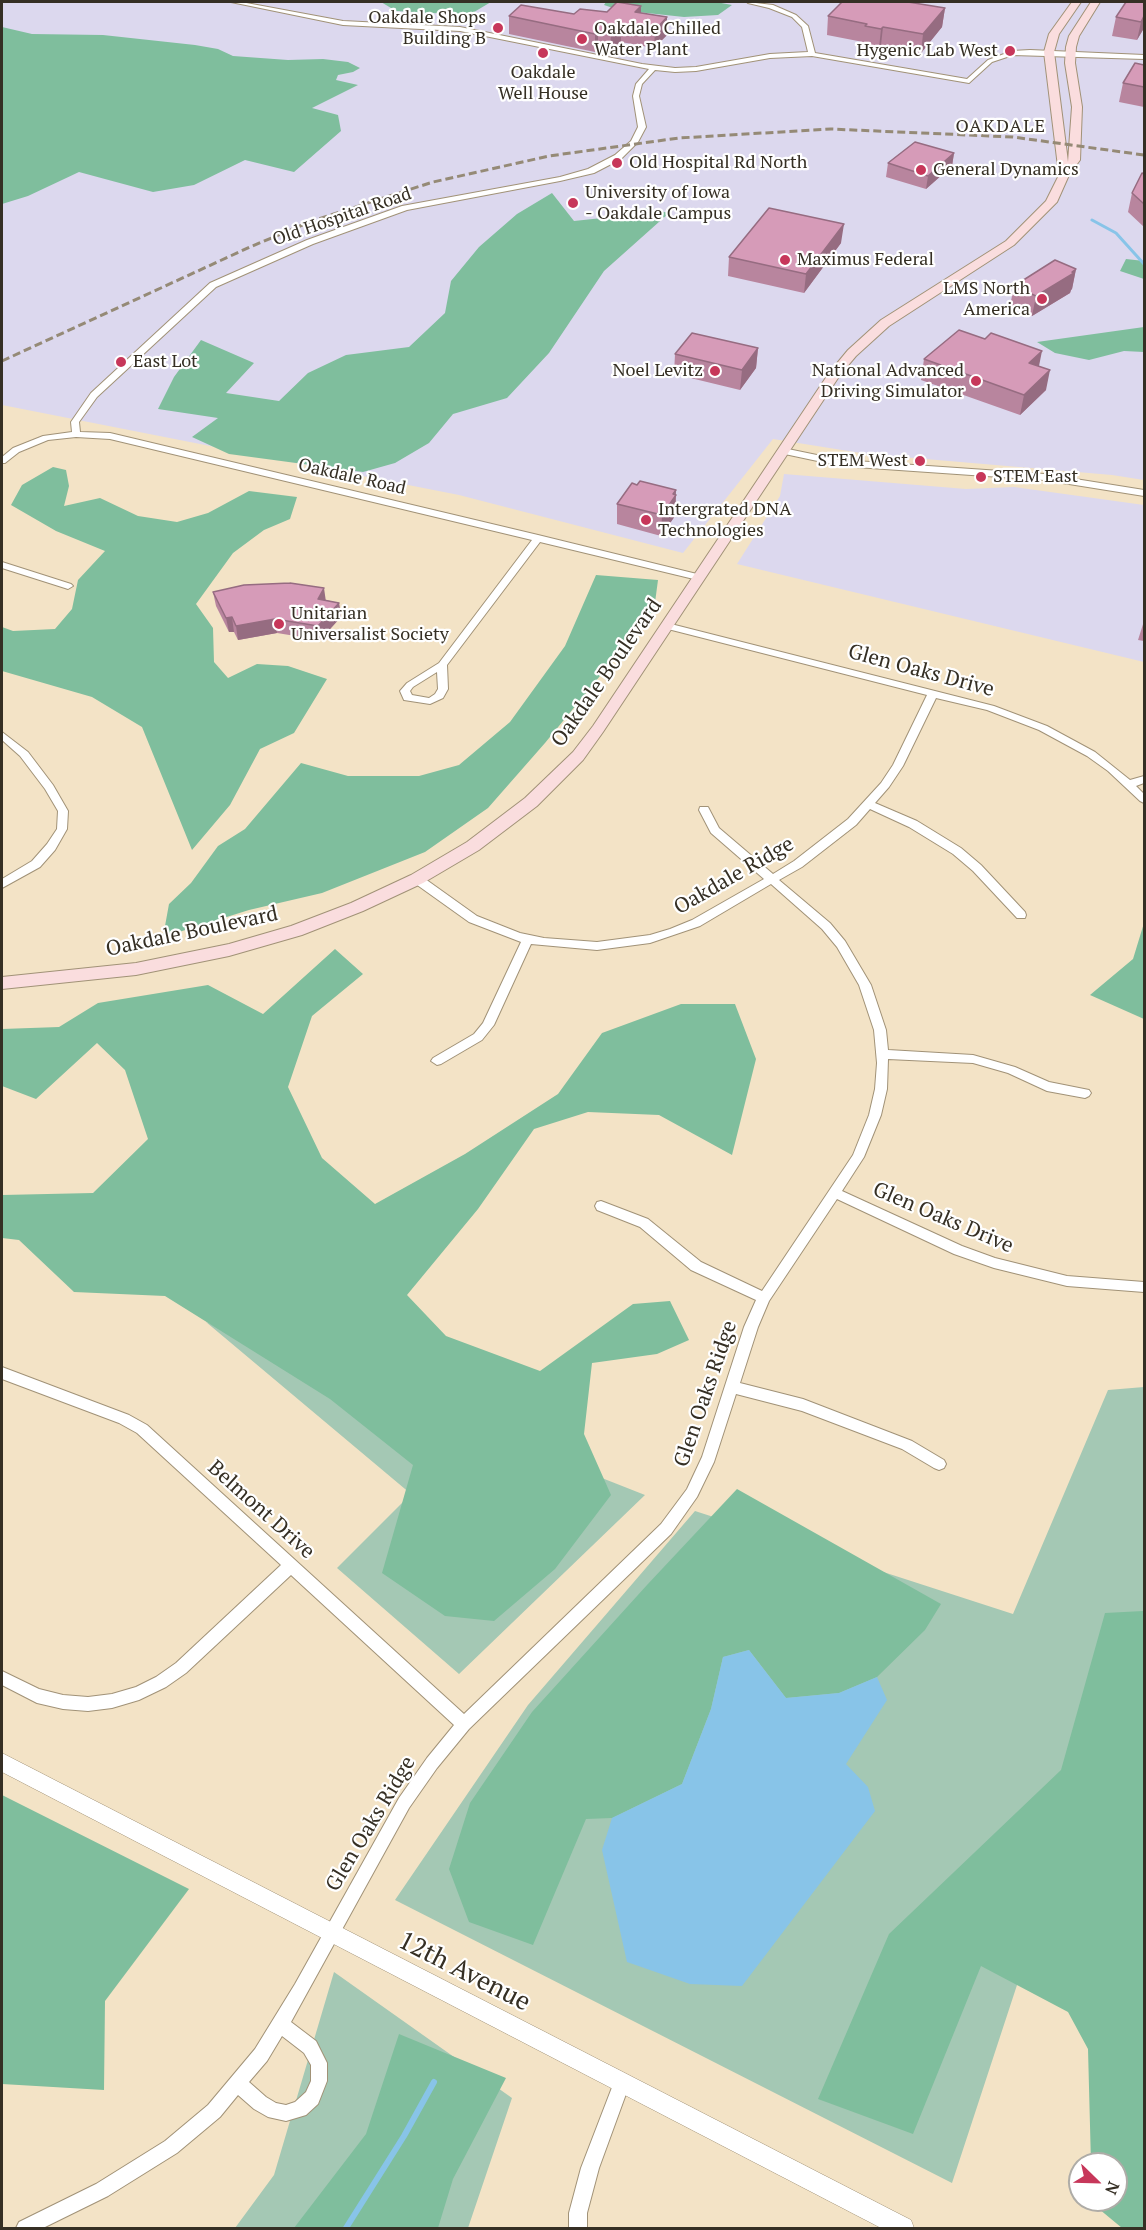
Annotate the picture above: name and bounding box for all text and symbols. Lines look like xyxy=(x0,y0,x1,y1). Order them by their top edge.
place label: Oakdale Shops Building B xyxy=(368,7,486,50)
place label: Oakdale Chilled Water Plant xyxy=(594,18,721,60)
marker: Oakdale Shops Building B xyxy=(491,21,505,35)
marker: Oakdale Chilled Water Plant xyxy=(575,32,589,46)
place label: Hygenic Lab West xyxy=(856,40,998,62)
marker: Hygenic Lab West xyxy=(1003,44,1017,58)
marker: Oakdale Well House xyxy=(536,46,550,60)
place label: Oakdale Well House xyxy=(498,62,588,104)
district label: OAKDALE xyxy=(955,116,1047,138)
place label: Old Hospital Rd North xyxy=(629,152,807,174)
marker: Old Hospital Rd North xyxy=(610,156,624,170)
place label: General Dynamics xyxy=(933,159,1079,181)
marker: General Dynamics xyxy=(914,163,928,177)
place label: University of Iowa - Oakdale Campus xyxy=(585,182,731,224)
street label: Old Hospital Road xyxy=(270,183,414,251)
marker: University of Iowa - Oakdale Campus xyxy=(566,196,580,210)
place label: Maximus Federal xyxy=(797,249,934,271)
marker: Maximus Federal xyxy=(778,253,792,267)
place label: LMS North America xyxy=(943,278,1030,320)
marker: LMS North America xyxy=(1035,292,1049,306)
place label: East Lot xyxy=(133,351,198,373)
marker: East Lot xyxy=(114,355,128,369)
place label: Noel Levitz xyxy=(612,360,703,382)
place label: National Advanced Driving Simulator xyxy=(812,360,964,403)
marker: Noel Levitz xyxy=(708,364,722,378)
marker: National Advanced Driving Simulator xyxy=(969,374,983,388)
place label: STEM West xyxy=(818,450,908,472)
street label: Oakdale Road xyxy=(296,454,408,500)
marker: STEM West xyxy=(913,454,927,468)
place label: STEM East xyxy=(993,466,1078,488)
marker: STEM East xyxy=(974,470,988,484)
place label: Intergrated DNA Technologies xyxy=(658,499,791,542)
marker: Intergrated DNA Technologies xyxy=(639,513,653,527)
street label: Oakdale Boulevard xyxy=(546,594,668,752)
place label: Unitarian Universalist Society xyxy=(291,603,449,646)
marker: Unitarian Universalist Society xyxy=(272,617,286,631)
street label: Glen Oaks Drive xyxy=(845,639,997,703)
street label: Oakdale Ridge xyxy=(670,832,798,920)
street label: Oakdale Boulevard xyxy=(104,901,280,963)
street label: Glen Oaks Drive xyxy=(869,1177,1017,1259)
street label: Glen Oaks Ridge xyxy=(669,1318,743,1470)
street label: Belmont Drive xyxy=(202,1455,320,1565)
street label: Glen Oaks Ridge xyxy=(321,1752,421,1896)
street label: 12th Avenue xyxy=(393,1925,535,2019)
north arrow xyxy=(1068,2152,1128,2212)
text: N xyxy=(1100,2178,1125,2198)

